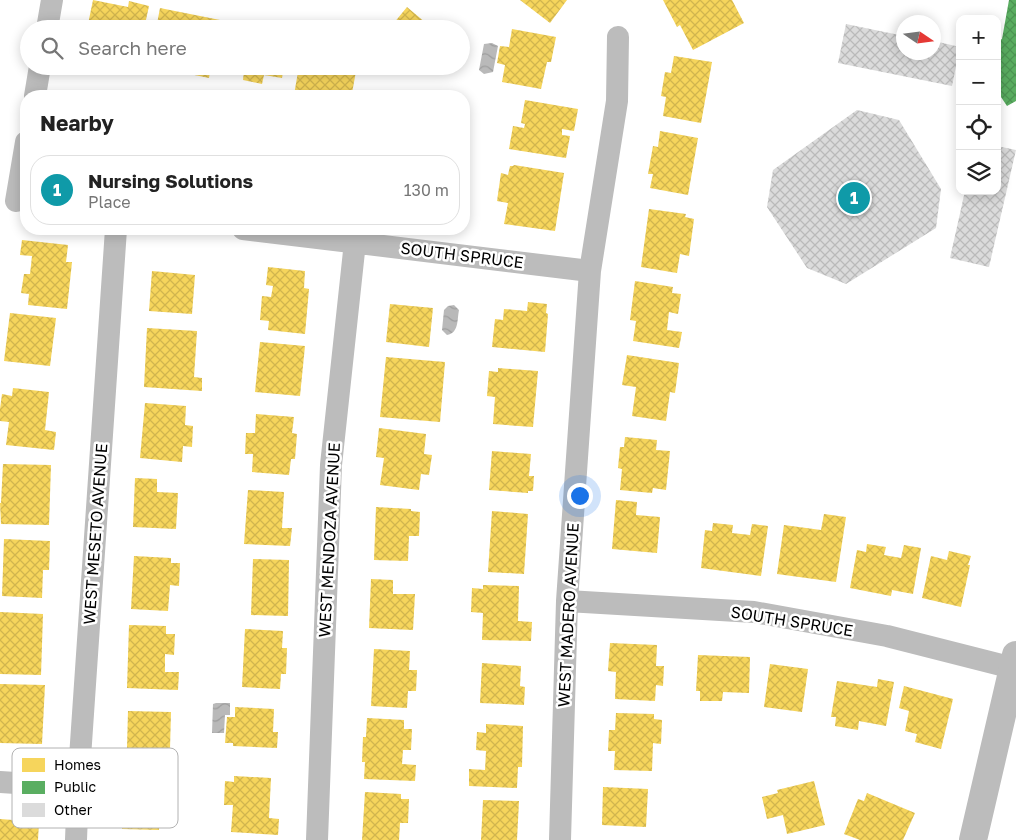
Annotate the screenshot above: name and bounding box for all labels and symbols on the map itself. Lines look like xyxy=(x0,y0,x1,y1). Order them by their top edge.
north arrow xyxy=(896,15,941,60)
pin: 1 xyxy=(838,179,870,217)
street label: SOUTH SPRUCE xyxy=(399,238,525,272)
street label: WEST MENDOZA AVENUE xyxy=(314,442,344,638)
street label: WEST MESETO AVENUE xyxy=(79,443,111,625)
your location xyxy=(567,483,593,509)
street label: WEST MADERO AVENUE xyxy=(553,522,583,708)
street label: SOUTH SPRUCE xyxy=(729,601,855,641)
legend xyxy=(12,748,178,828)
text: Homes xyxy=(54,756,101,773)
text: Public xyxy=(54,778,96,795)
text: Other xyxy=(54,801,93,818)

